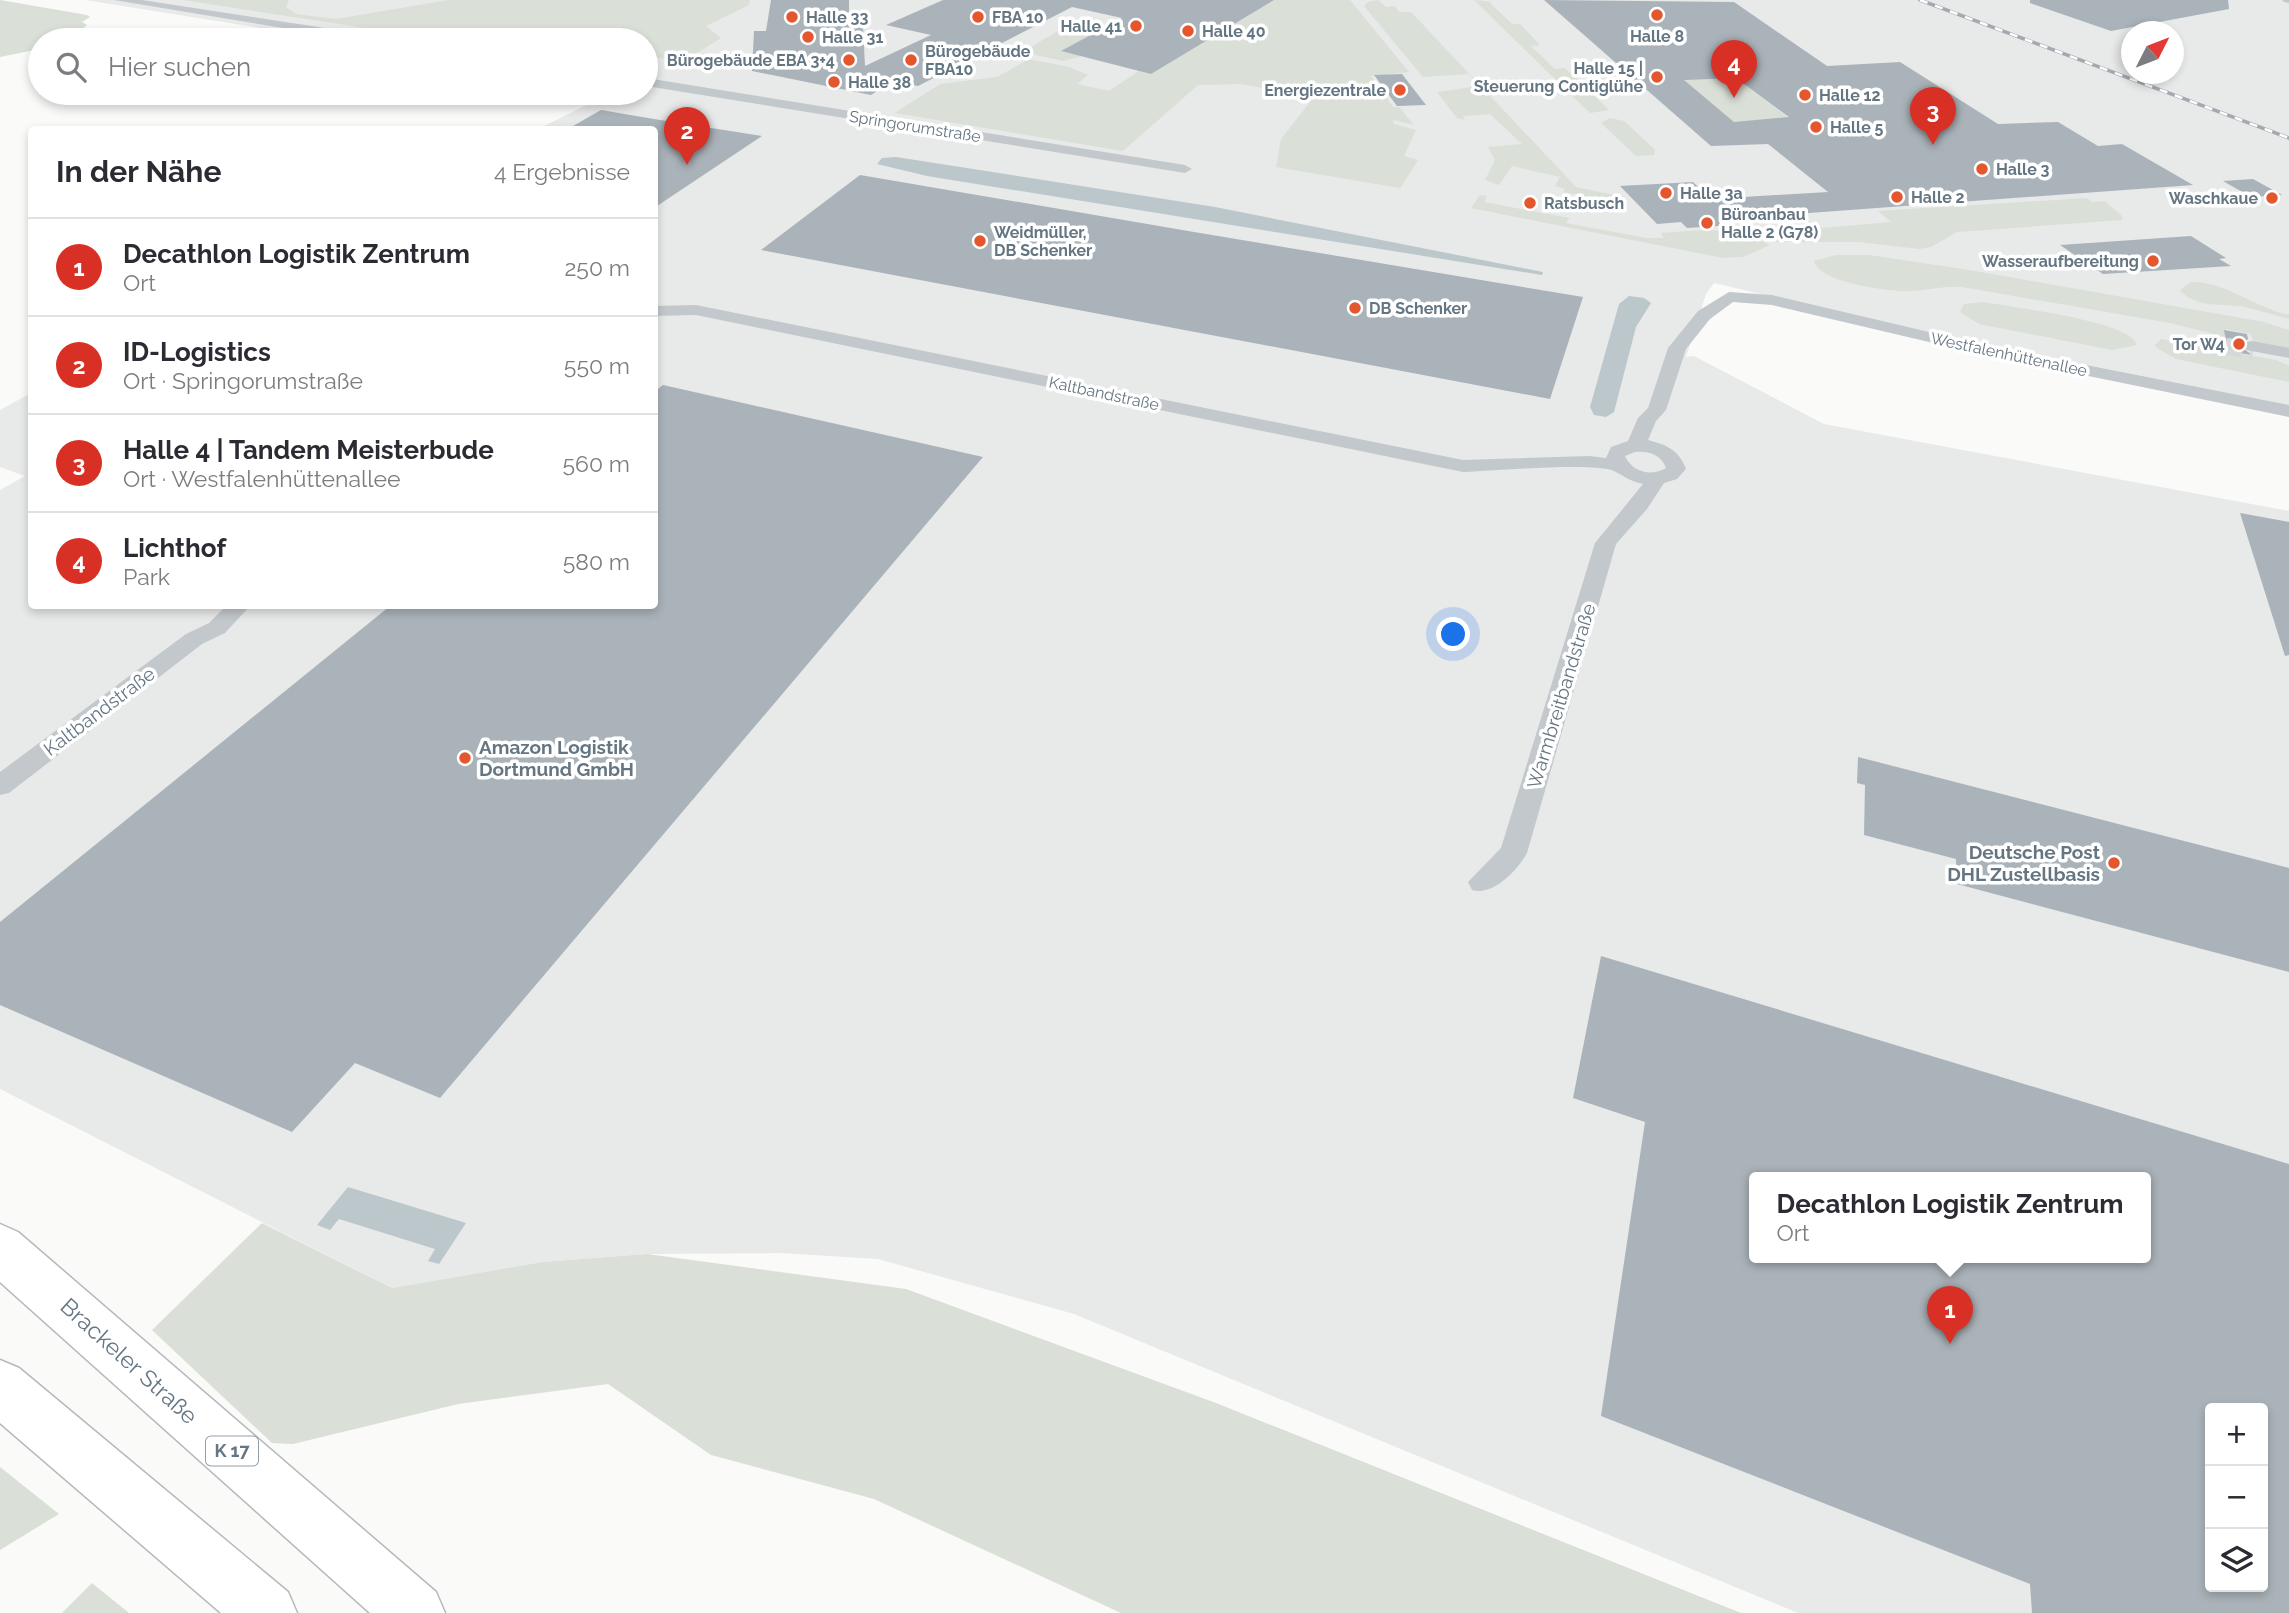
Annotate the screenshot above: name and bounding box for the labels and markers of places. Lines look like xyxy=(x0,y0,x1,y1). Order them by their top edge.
marker: Halle 8 xyxy=(1649,7,1665,23)
place label: Halle 33 xyxy=(806,8,868,27)
place label: FBA 10 xyxy=(992,8,1044,27)
marker: Halle 33 xyxy=(784,9,800,25)
marker: FBA 10 xyxy=(970,9,986,25)
place label: Halle 41 xyxy=(1060,17,1122,36)
marker: Halle 41 xyxy=(1128,18,1144,34)
place label: Halle 40 xyxy=(1202,22,1266,41)
marker: Halle 40 xyxy=(1180,23,1196,39)
place label: Halle 8 xyxy=(1630,27,1684,46)
place label: Halle 31 xyxy=(822,28,883,47)
marker: Halle 31 xyxy=(800,29,816,45)
pin: 4 xyxy=(1711,40,1757,98)
place label: Bürogebäude FBA10 xyxy=(925,42,1031,79)
place label: Bürogebäude EBA 3+4 xyxy=(667,51,835,70)
marker: Bürogebäude EBA 3+4 xyxy=(841,52,857,68)
marker: Bürogebäude FBA10 xyxy=(903,52,919,68)
place label: Halle 15 | Steuerung Contiglühe xyxy=(1474,59,1643,96)
marker: Halle 15 | Steuerung Contiglühe xyxy=(1649,69,1665,85)
place label: Halle 38 xyxy=(848,73,911,92)
marker: Halle 38 xyxy=(826,74,842,90)
place label: Energiezentrale xyxy=(1264,81,1386,100)
marker: Energiezentrale xyxy=(1392,82,1408,98)
place label: Halle 12 xyxy=(1819,86,1881,105)
marker: Halle 12 xyxy=(1797,87,1813,103)
pin: 3 xyxy=(1910,87,1956,145)
pin: 2 xyxy=(664,107,710,165)
place label: Halle 5 xyxy=(1830,118,1884,137)
marker: Halle 5 xyxy=(1808,119,1824,135)
place label: Halle 3 xyxy=(1996,160,2050,179)
marker: Halle 3 xyxy=(1974,161,1990,177)
place label: Halle 3a xyxy=(1680,184,1743,203)
marker: Halle 3a xyxy=(1658,185,1674,201)
place label: Halle 2 xyxy=(1911,188,1965,207)
marker: Halle 2 xyxy=(1889,189,1905,205)
place label: Waschkaue xyxy=(2169,189,2258,208)
marker: Waschkaue xyxy=(2264,190,2280,206)
place label: Ratsbusch xyxy=(1544,194,1624,213)
marker: Ratsbusch xyxy=(1522,195,1538,211)
place label: Büroanbau Halle 2 (G78) xyxy=(1721,205,1818,242)
marker: Büroanbau Halle 2 (G78) xyxy=(1699,215,1715,231)
place label: Weidmüller, DB Schenker xyxy=(994,223,1092,260)
marker: Weidmüller, DB Schenker xyxy=(972,233,988,249)
place label: Wasseraufbereitung xyxy=(1982,252,2139,271)
marker: Wasseraufbereitung xyxy=(2145,253,2161,269)
place label: DB Schenker xyxy=(1369,299,1467,318)
marker: DB Schenker xyxy=(1347,300,1363,316)
place label: Tor W4 xyxy=(2173,335,2225,354)
marker: Tor W4 xyxy=(2231,336,2247,352)
place label: Amazon Logistik Dortmund GmbH xyxy=(479,736,634,780)
marker: Amazon Logistik Dortmund GmbH xyxy=(457,750,473,766)
place label: Deutsche Post DHL Zustellbasis xyxy=(1947,841,2101,885)
marker: Deutsche Post DHL Zustellbasis xyxy=(2106,855,2122,871)
pin: 1 xyxy=(1927,1286,1973,1344)

